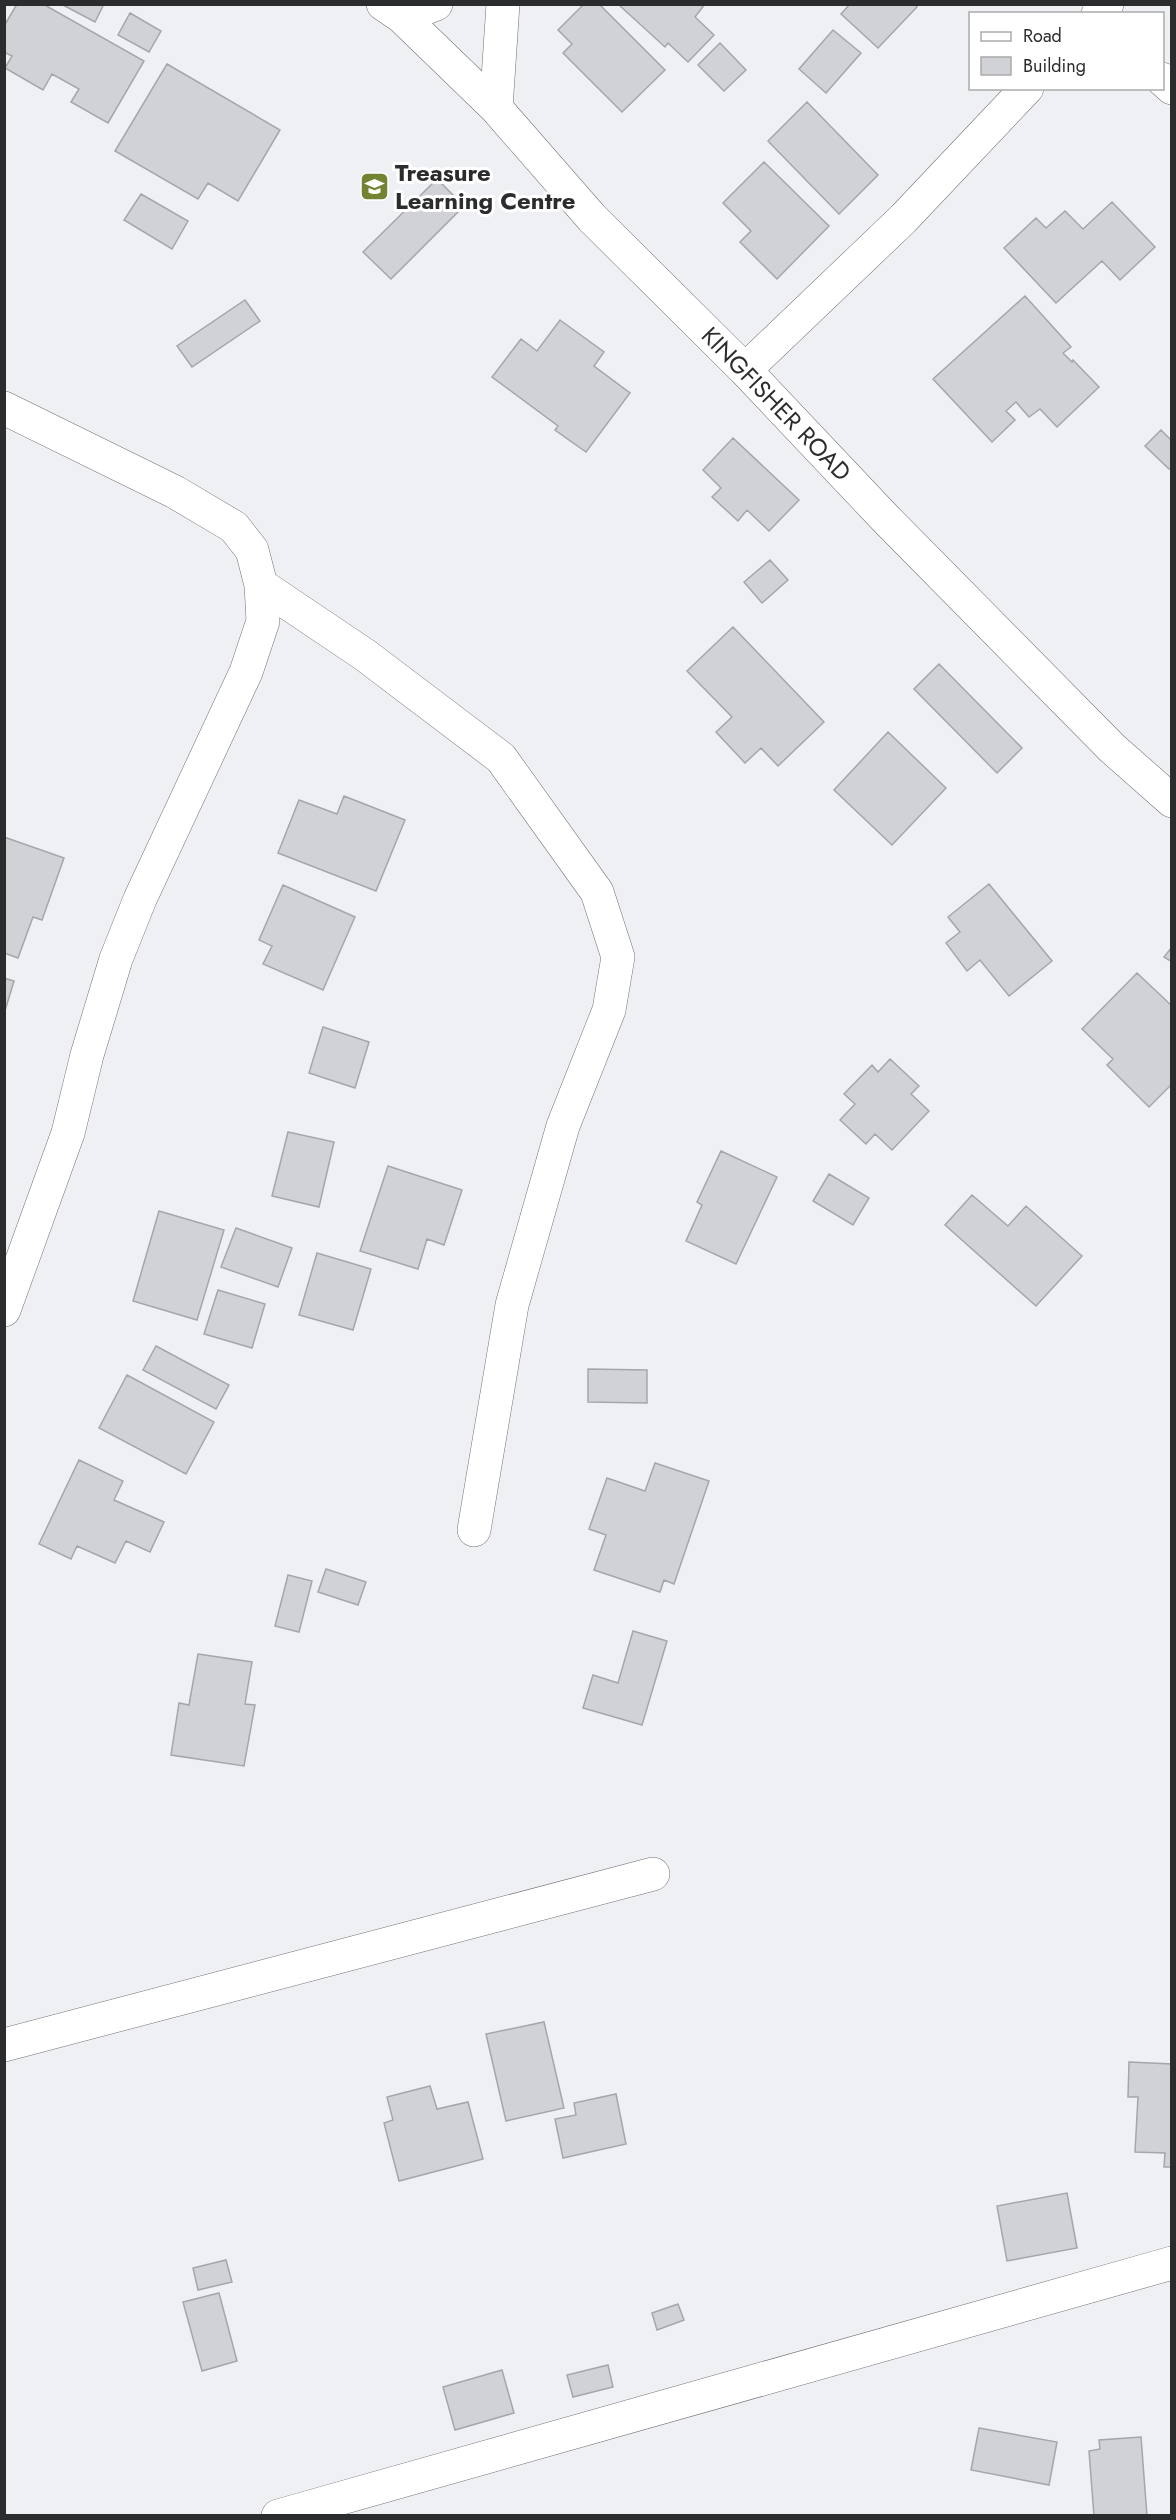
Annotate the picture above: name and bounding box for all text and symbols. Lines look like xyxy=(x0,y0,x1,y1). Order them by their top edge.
legend xyxy=(969,12,1164,90)
text: Road xyxy=(1023,23,1062,49)
text: Building xyxy=(1023,53,1086,79)
place label: Treasure Learning Centre xyxy=(395,155,576,218)
school or university icon: Treasure Learning Centre xyxy=(358,171,390,203)
street label: KINGFISHER ROAD xyxy=(693,319,859,489)

